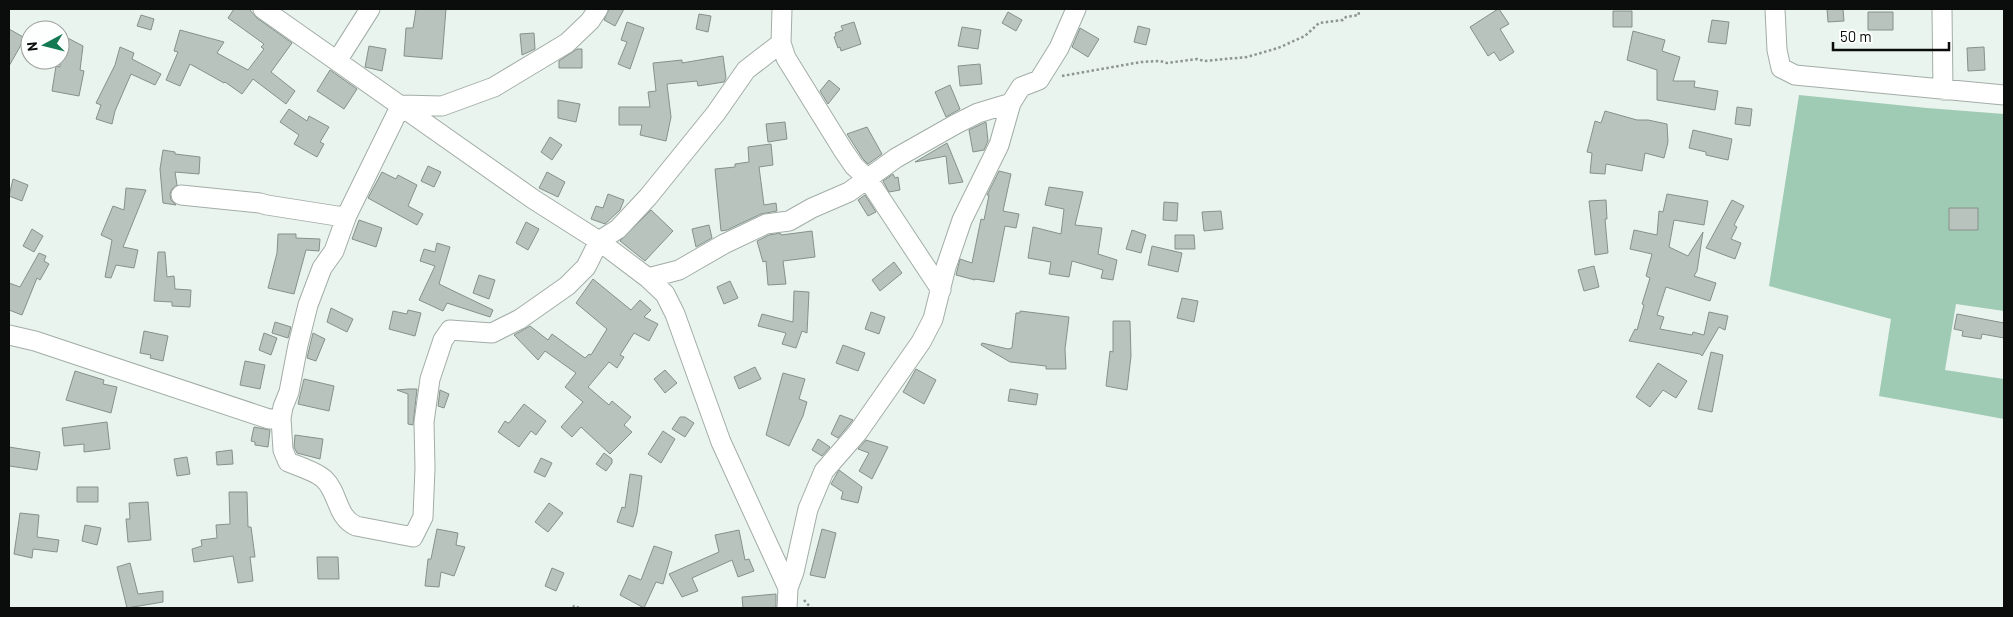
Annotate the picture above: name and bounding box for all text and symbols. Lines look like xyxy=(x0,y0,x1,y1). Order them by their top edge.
north arrow xyxy=(20,20,70,70)
scale bar xyxy=(1833,20,1949,52)
text: 50 m xyxy=(1840,27,1872,45)
text: N xyxy=(23,41,41,52)

